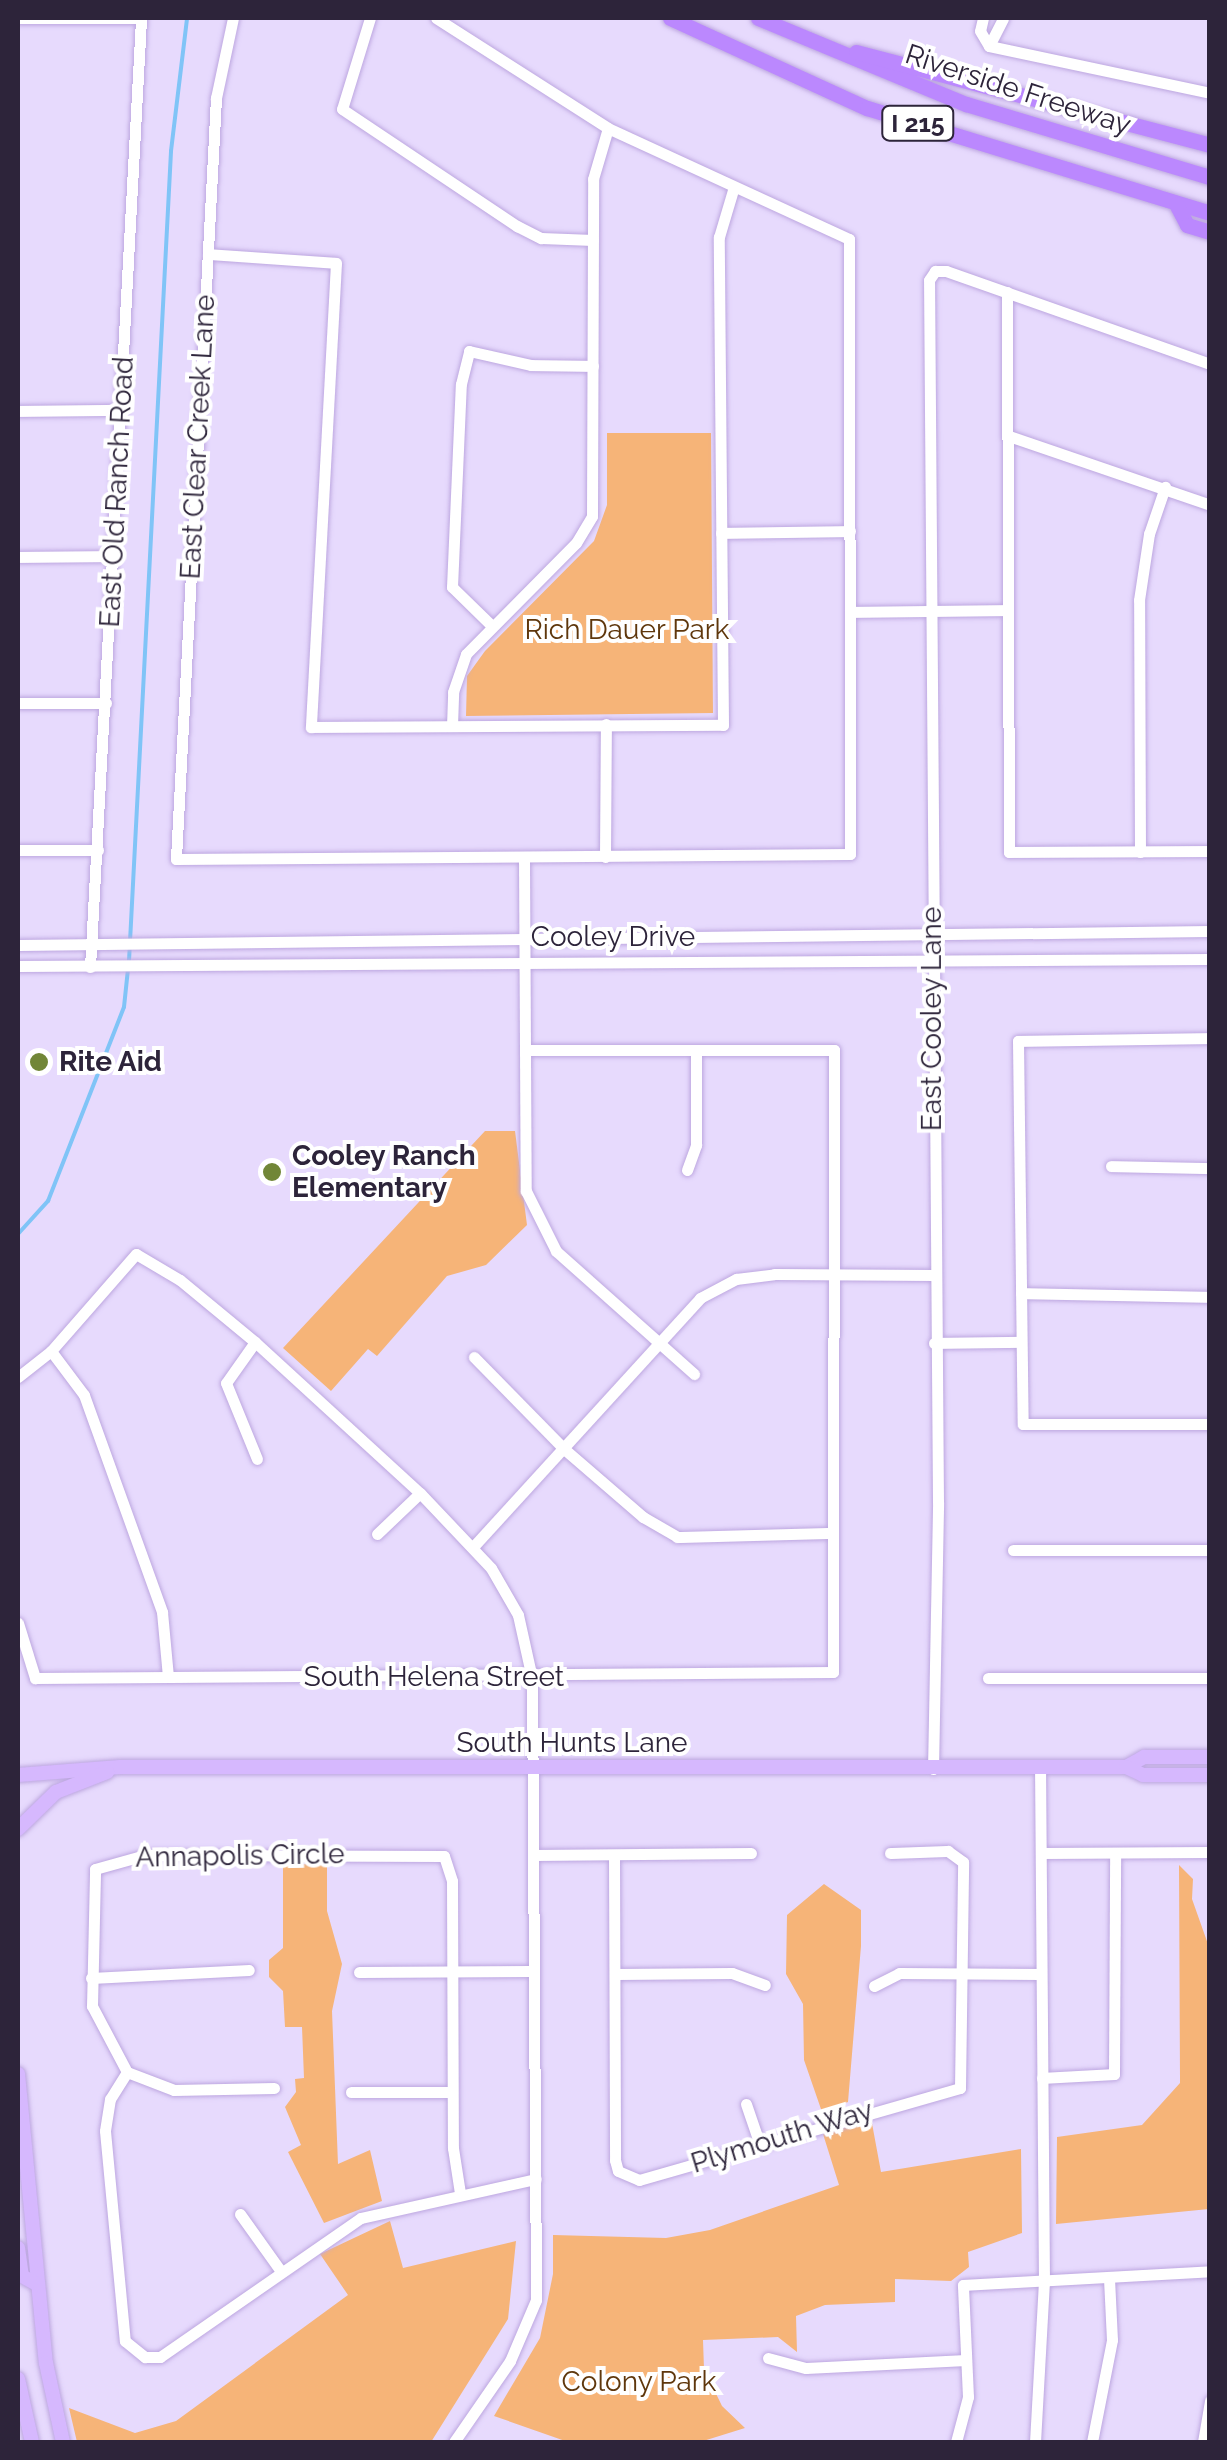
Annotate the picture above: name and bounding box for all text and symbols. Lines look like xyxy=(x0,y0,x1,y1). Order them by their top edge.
street label: Riverside Freeway xyxy=(901,38,1135,142)
road number: I 215 xyxy=(880,103,956,143)
street label: East Clear Creek Lane xyxy=(174,294,222,580)
street label: East Old Ranch Road xyxy=(93,356,141,628)
park label: Rich Dauer Park xyxy=(524,613,730,647)
street label: East Cooley Lane xyxy=(915,906,949,1132)
street label: Cooley Drive xyxy=(530,920,696,954)
place label: Rite Aid xyxy=(59,1045,163,1079)
marker: Rite Aid xyxy=(28,1051,50,1073)
place label: Cooley Ranch Elementary xyxy=(292,1139,476,1205)
marker: Cooley Ranch Elementary xyxy=(261,1161,283,1183)
street label: South Helena Street xyxy=(304,1660,564,1694)
street label: South Hunts Lane xyxy=(457,1726,687,1760)
street label: Annapolis Circle xyxy=(135,1837,345,1875)
street label: Plymouth Way xyxy=(687,2093,877,2181)
park label: Colony Park xyxy=(561,2365,717,2399)

